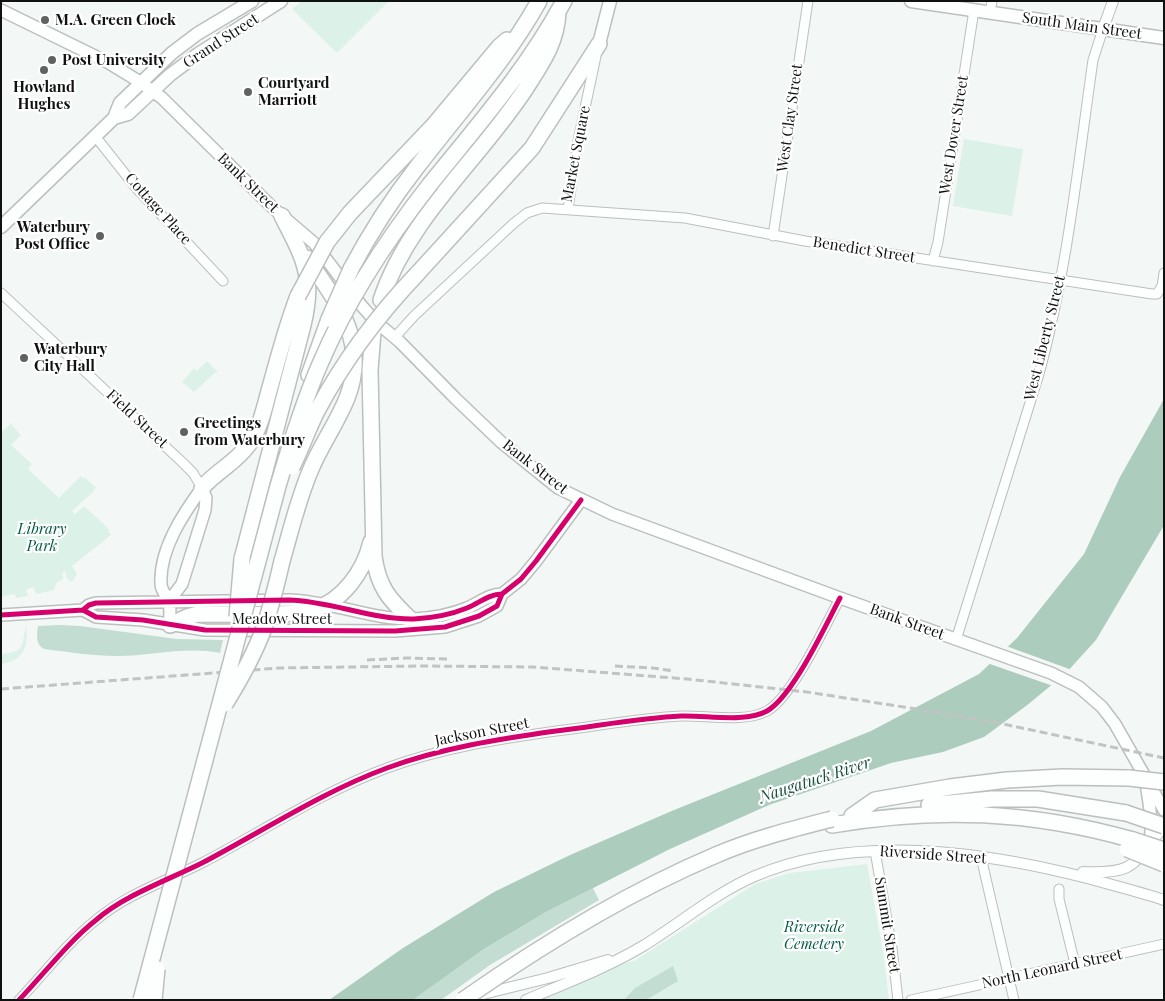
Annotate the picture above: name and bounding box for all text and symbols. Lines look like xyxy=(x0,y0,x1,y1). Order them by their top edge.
street label: South Main Street xyxy=(1021,9,1143,43)
street label: Grand Street xyxy=(180,10,262,72)
place label: M.A. Green Clock xyxy=(55,11,176,29)
marker: M.A. Green Clock xyxy=(39,14,51,26)
place label: Post University xyxy=(62,51,166,69)
marker: Post University xyxy=(46,54,58,66)
street label: West Clay Street xyxy=(773,63,807,173)
marker: Howland Hughes xyxy=(38,64,50,76)
place label: Courtyard Marriott xyxy=(258,74,330,109)
street label: West Dover Street xyxy=(936,74,972,196)
place label: Howland Hughes xyxy=(13,78,75,113)
marker: Courtyard Marriott xyxy=(242,86,254,98)
street label: Market Square xyxy=(558,104,594,204)
street label: Bank Street xyxy=(214,149,282,217)
street label: Cottage Place xyxy=(121,169,195,249)
place label: Waterbury Post Office xyxy=(15,218,90,253)
marker: Waterbury Post Office xyxy=(94,230,106,242)
street label: Benedict Street xyxy=(812,233,916,267)
street label: West Liberty Street xyxy=(1021,273,1069,403)
place label: Waterbury City Hall xyxy=(34,340,107,375)
marker: Waterbury City Hall xyxy=(18,352,30,364)
street label: Field Street xyxy=(103,386,171,452)
place label: Greetings from Waterbury xyxy=(194,414,305,449)
marker: Greetings from Waterbury xyxy=(178,426,190,438)
street label: Bank Street xyxy=(499,436,571,498)
park label: Library Park xyxy=(18,520,66,555)
street label: Bank Street xyxy=(867,600,947,644)
street label: Meadow Street xyxy=(232,610,332,628)
street label: Jackson Street xyxy=(433,714,531,750)
water label: Naugatuck River xyxy=(757,753,873,807)
street label: Riverside Street xyxy=(879,842,987,868)
street label: Summit Street xyxy=(871,876,903,974)
park label: Riverside Cemetery xyxy=(784,918,844,953)
street label: North Leonard Street xyxy=(980,945,1124,993)

